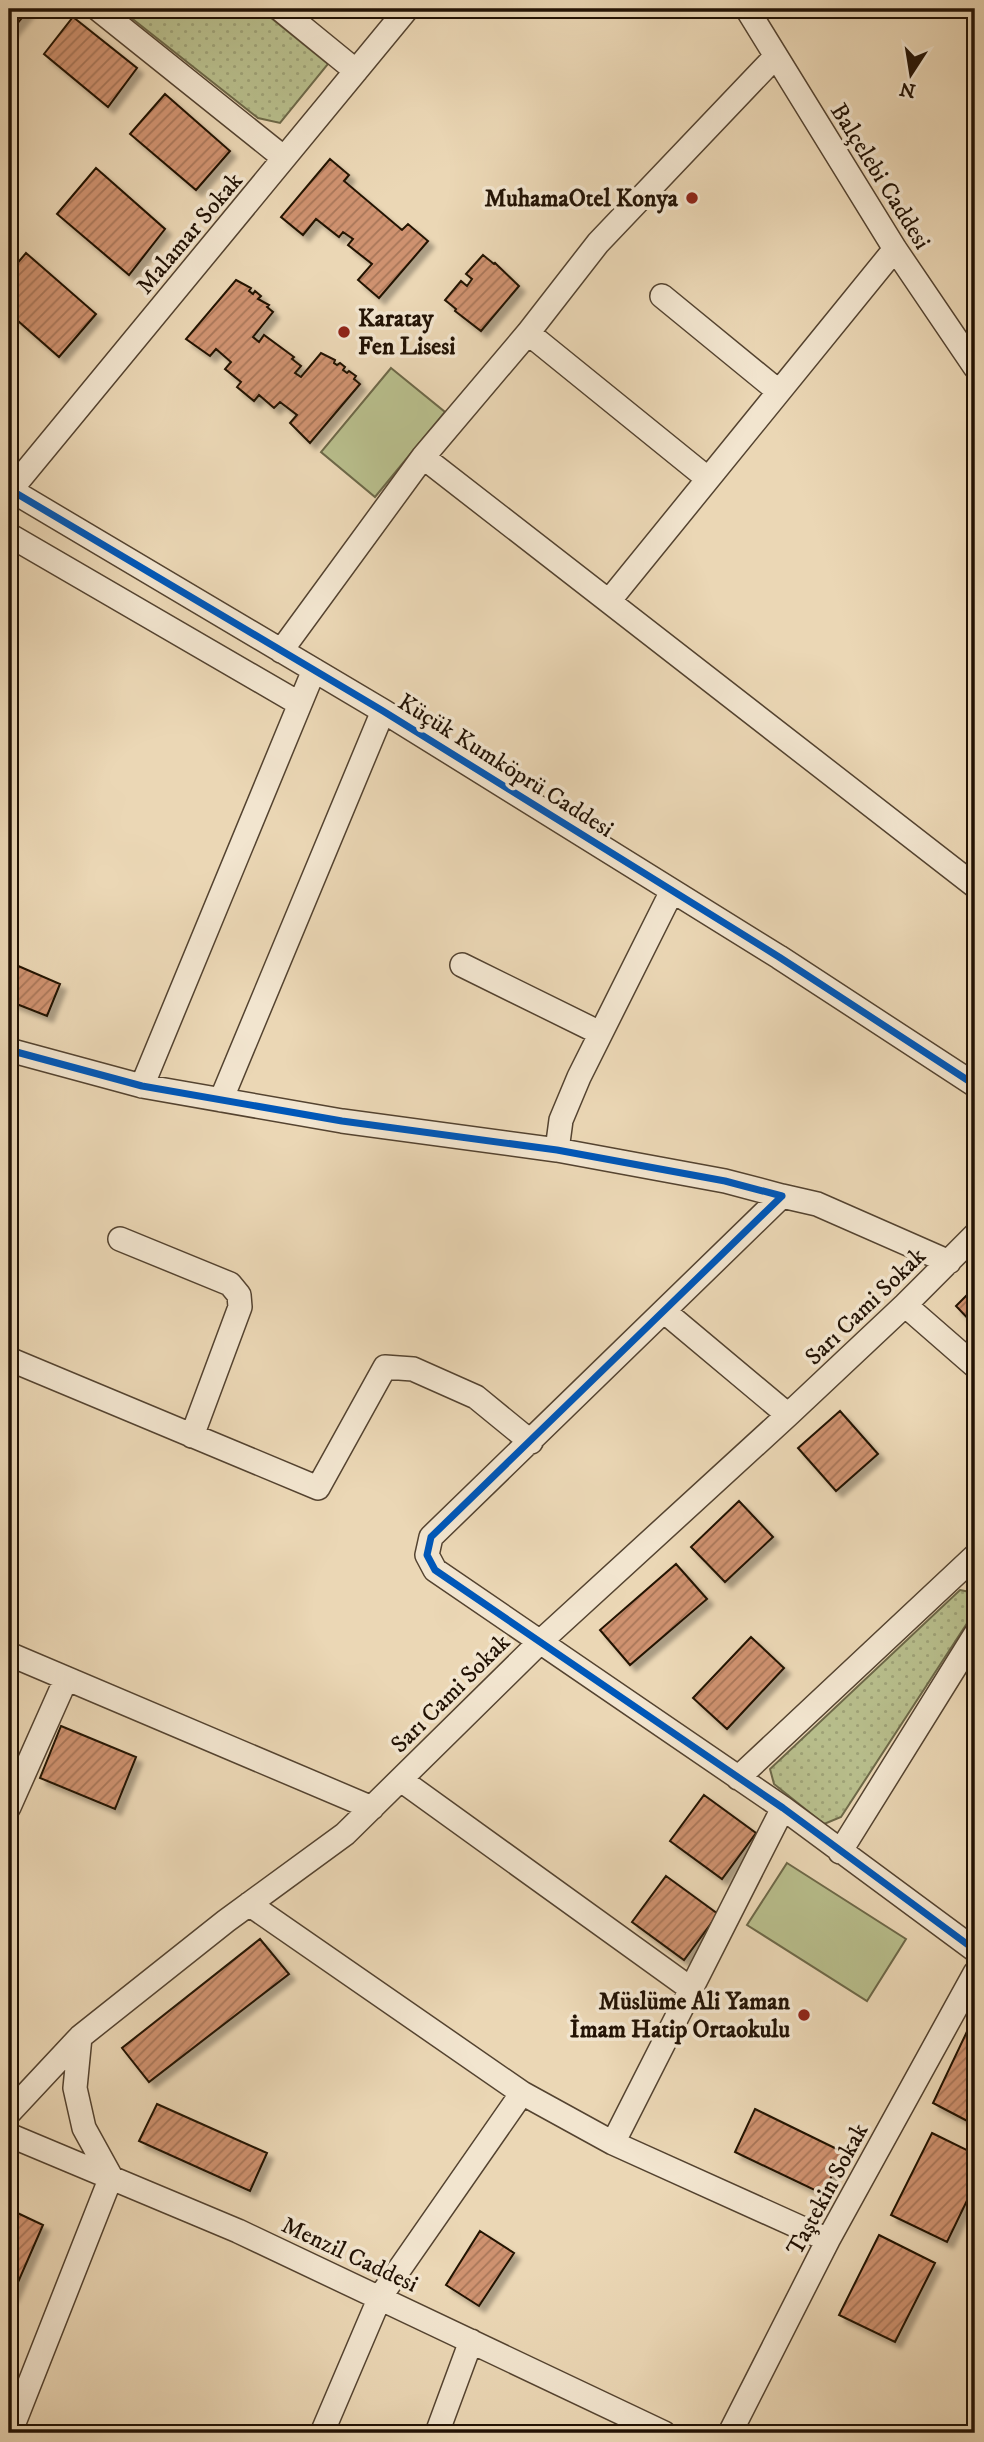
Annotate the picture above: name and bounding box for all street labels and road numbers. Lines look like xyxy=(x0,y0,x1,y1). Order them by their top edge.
street label: Balçelebi Caddesi xyxy=(823,98,937,255)
street label: Malamar Sokak xyxy=(130,166,250,301)
street label: Küçük Kumköprü Caddesi xyxy=(392,687,619,844)
street label: Sarı Cami Sokak xyxy=(799,1241,933,1372)
street label: Sarı Cami Sokak xyxy=(385,1628,517,1760)
street label: Taştekin Sokak xyxy=(780,2118,875,2261)
street label: Menzil Caddesi xyxy=(276,2210,423,2300)

